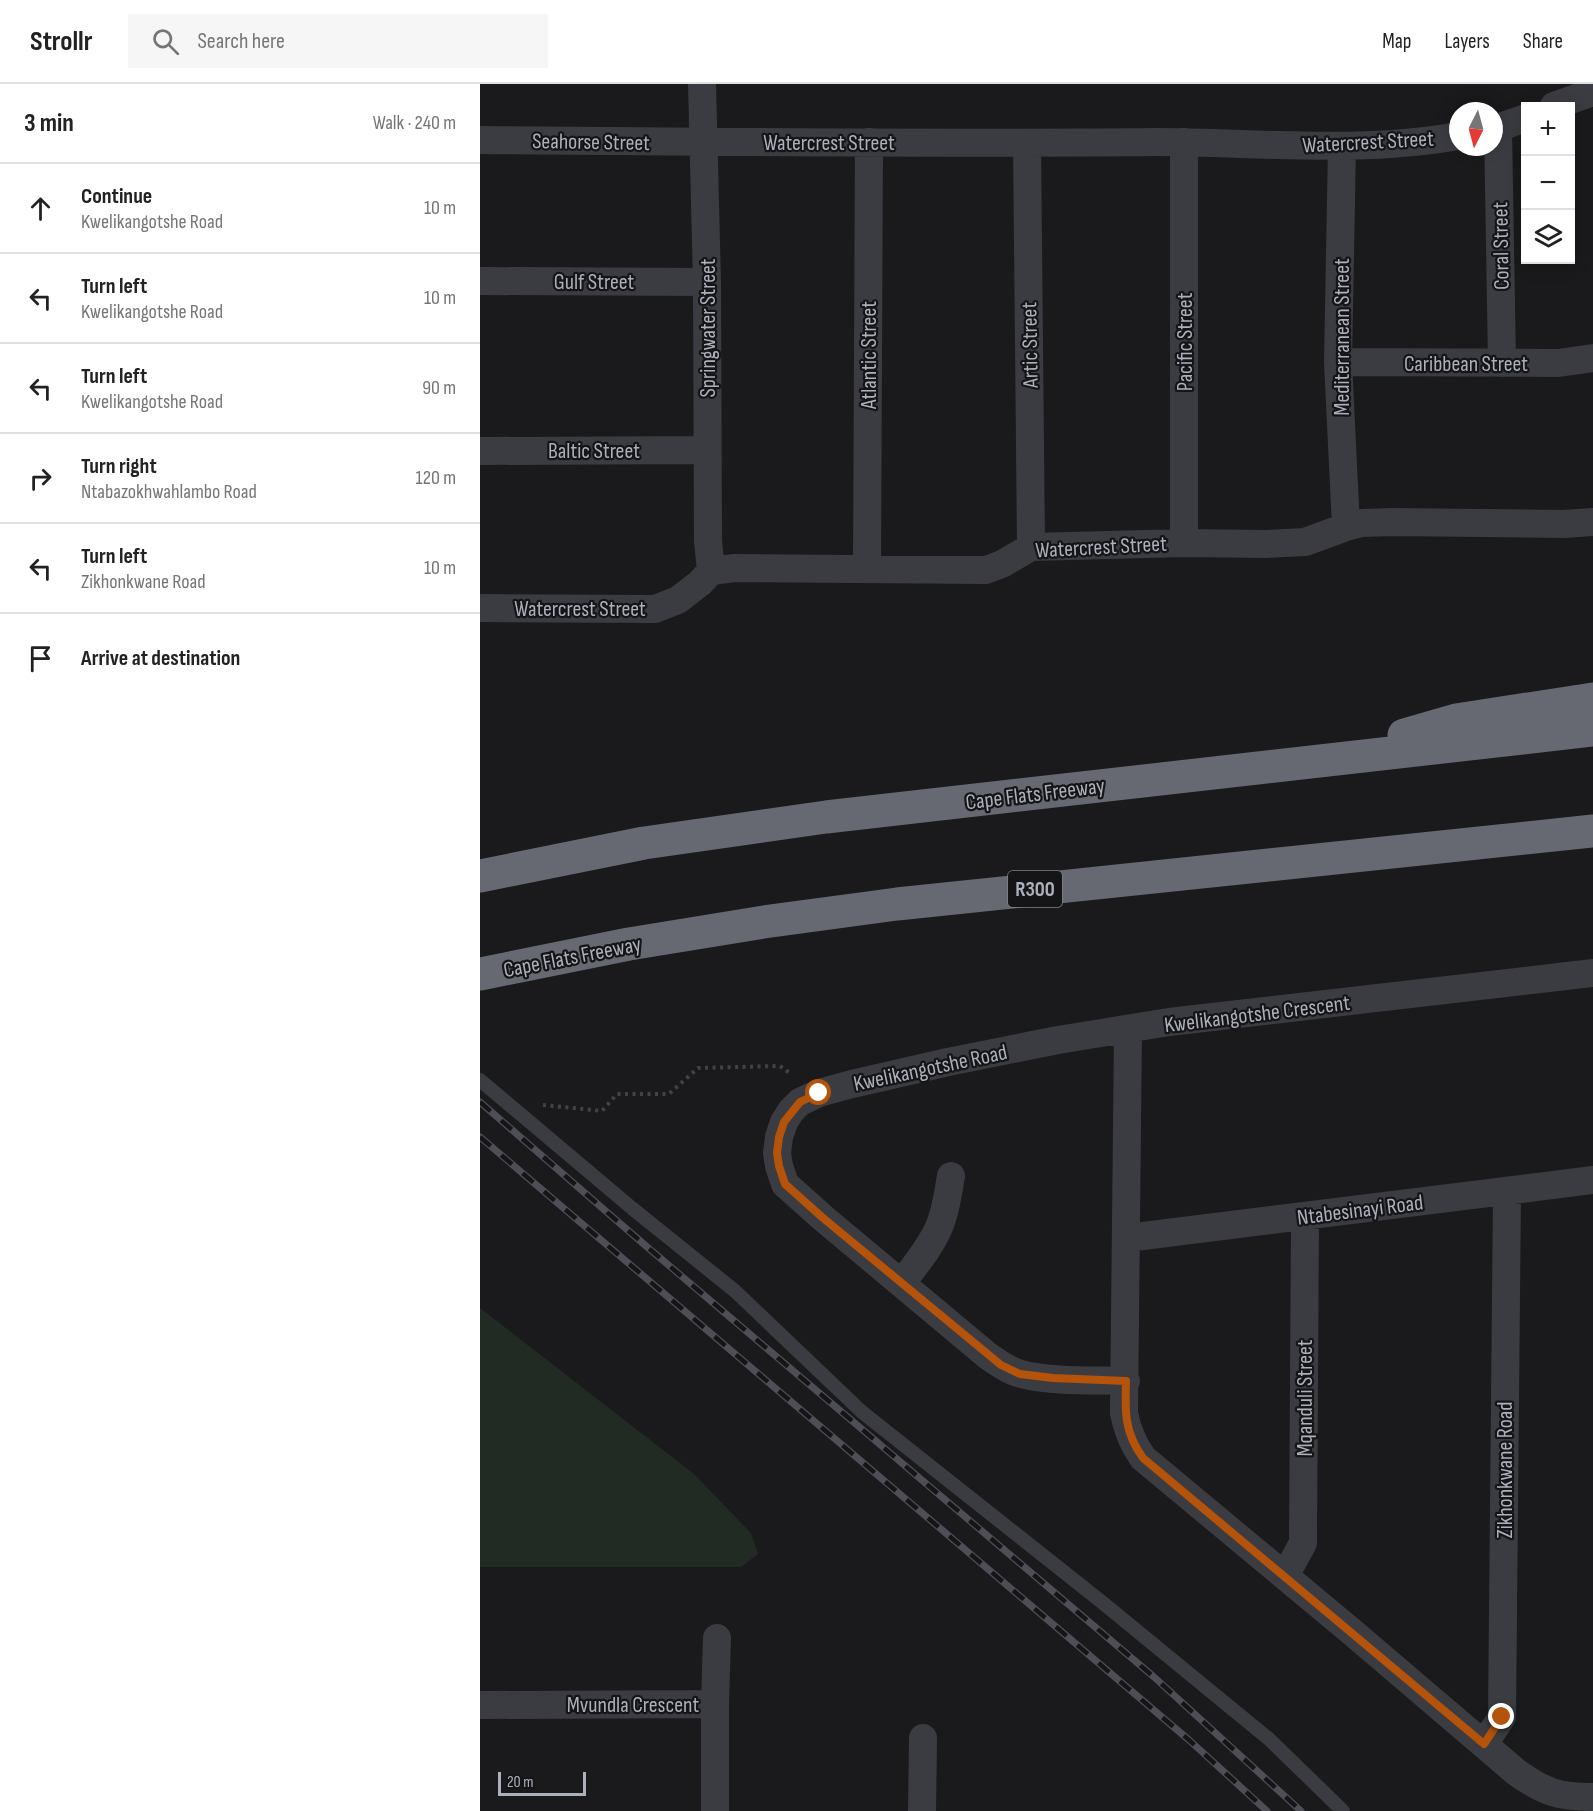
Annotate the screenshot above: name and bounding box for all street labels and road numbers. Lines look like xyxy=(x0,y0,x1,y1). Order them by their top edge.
street label: Watercrest Street xyxy=(1302,126,1435,159)
street label: Seahorse Street xyxy=(532,128,650,157)
street label: Watercrest Street xyxy=(763,130,895,157)
street label: Coral Street xyxy=(1487,201,1516,290)
street label: Springwater Street xyxy=(695,258,722,398)
street label: Mediterranean Street xyxy=(1329,258,1356,416)
street label: Gulf Street xyxy=(554,269,635,296)
street label: Pacific Street xyxy=(1172,292,1199,391)
street label: Atlantic Street xyxy=(856,301,883,410)
street label: Artic Street xyxy=(1016,301,1045,389)
street label: Caribbean Street xyxy=(1404,351,1528,378)
street label: Baltic Street xyxy=(548,438,640,465)
street label: Watercrest Street xyxy=(1035,531,1168,564)
street label: Watercrest Street xyxy=(514,596,646,623)
street label: Cape Flats Freeway xyxy=(964,773,1107,816)
road number: R300 xyxy=(1008,871,1062,907)
street label: Cape Flats Freeway xyxy=(501,931,644,984)
street label: Kwelikangotshe Crescent xyxy=(1163,990,1352,1039)
street label: Kwelikangotshe Road xyxy=(851,1039,1010,1098)
street label: Ntabesinayi Road xyxy=(1296,1189,1425,1232)
street label: Mqanduli Street xyxy=(1292,1339,1319,1457)
street label: Zikhonkwane Road xyxy=(1492,1402,1519,1538)
street label: Mvundla Crescent xyxy=(567,1692,700,1719)

